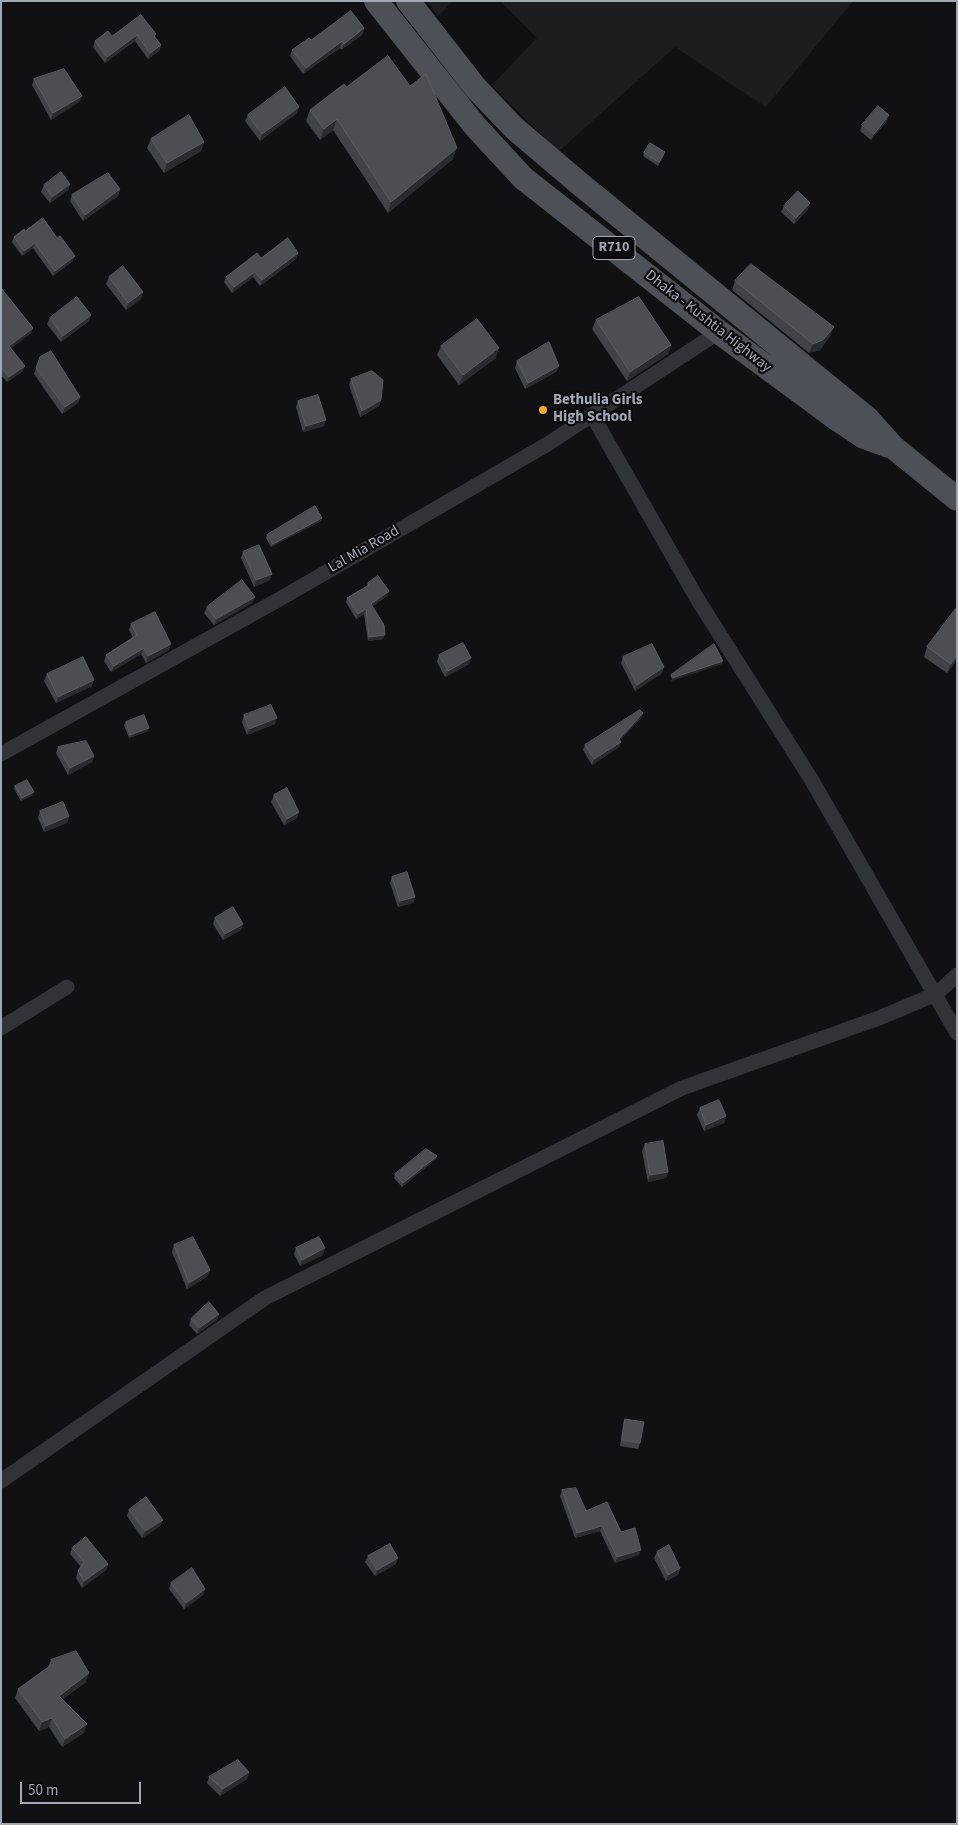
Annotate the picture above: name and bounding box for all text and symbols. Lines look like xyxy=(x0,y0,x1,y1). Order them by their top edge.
road number: R710 xyxy=(593,237,635,260)
street label: Dhaka - Kushtia Highway xyxy=(641,267,775,377)
place label: Bethulia Girls High School xyxy=(553,392,642,427)
marker: Bethulia Girls High School xyxy=(537,404,549,416)
street label: Lal Mia Road xyxy=(325,522,403,578)
scale bar xyxy=(22,1772,144,1804)
text: 50 m xyxy=(28,1780,58,1801)

